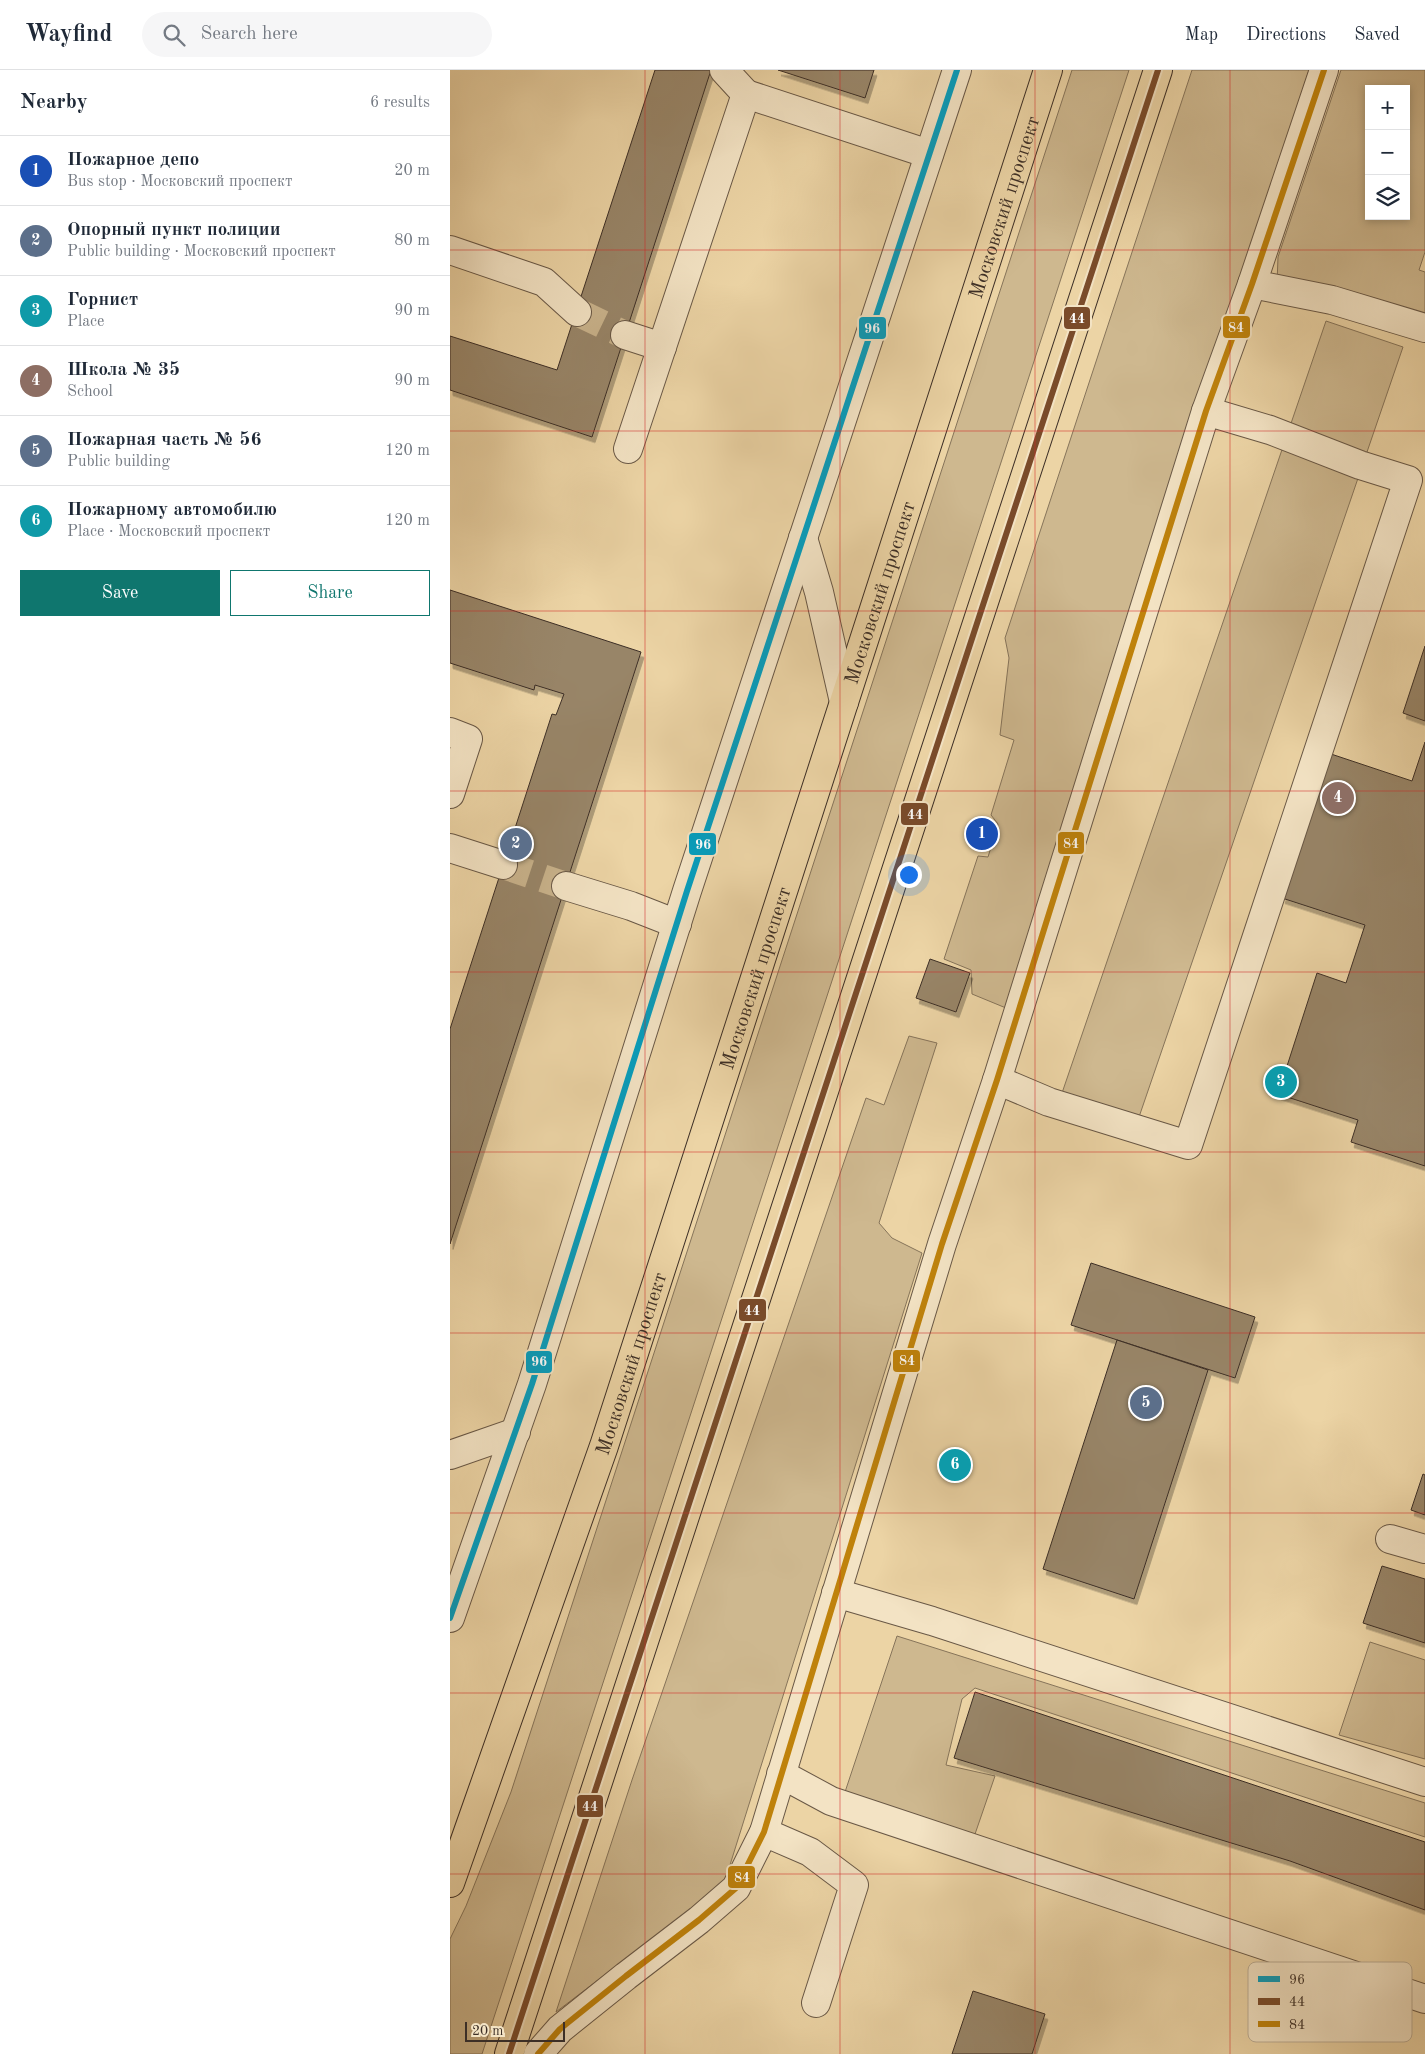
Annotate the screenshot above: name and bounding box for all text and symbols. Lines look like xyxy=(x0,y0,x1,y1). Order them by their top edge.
search box xyxy=(142,12,492,57)
icon: search xyxy=(160,21,188,49)
text: Wayfind xyxy=(25,23,112,47)
text: Search here xyxy=(200,25,298,44)
text: Map xyxy=(1185,26,1218,44)
text: Directions xyxy=(1246,26,1326,44)
text: Saved xyxy=(1354,26,1400,44)
map controls xyxy=(1365,85,1410,220)
button: + xyxy=(1365,85,1410,130)
text: Nearby xyxy=(20,92,88,113)
text: 6 results xyxy=(370,95,430,111)
street label: Московский проспект xyxy=(967,114,1044,302)
button: − xyxy=(1365,130,1410,175)
text: Пожарное депо xyxy=(67,151,199,170)
text: 1 xyxy=(31,163,41,179)
text: 20 m xyxy=(394,163,430,179)
text: Bus stop · Московский проспект xyxy=(67,174,293,190)
button: layers xyxy=(1365,175,1410,220)
text: Опорный пункт полиции xyxy=(67,221,281,240)
text: 2 xyxy=(31,233,41,249)
text: 80 m xyxy=(394,233,430,249)
text: Public building · Московский проспект xyxy=(67,244,336,260)
text: Горнист xyxy=(67,291,138,310)
text: 3 xyxy=(31,303,41,319)
text: 90 m xyxy=(394,303,430,319)
line badge: 44 xyxy=(1063,306,1091,330)
text: 44 xyxy=(1069,312,1085,326)
text: Place xyxy=(67,314,104,330)
line badge: 84 xyxy=(1222,315,1251,339)
line badge: 96 xyxy=(858,316,887,340)
text: 84 xyxy=(1228,321,1244,335)
text: 96 xyxy=(864,322,880,336)
text: Школа № 35 xyxy=(67,361,180,380)
text: 4 xyxy=(31,373,41,389)
text: 90 m xyxy=(394,373,430,389)
text: School xyxy=(67,384,113,400)
text: Пожарная часть № 56 xyxy=(67,431,261,450)
text: 5 xyxy=(31,443,41,459)
text: 120 m xyxy=(385,443,430,459)
text: Public building xyxy=(67,454,170,470)
street label: Московский проспект xyxy=(842,500,920,687)
text: Пожарному автомобилю xyxy=(67,501,277,520)
text: 6 xyxy=(31,513,41,529)
text: 120 m xyxy=(385,513,430,529)
text: Place · Московский проспект xyxy=(67,524,270,540)
button: Save xyxy=(20,570,220,616)
button: Share xyxy=(230,570,430,616)
pin: 4 xyxy=(1322,779,1354,817)
line badge: 44 xyxy=(900,802,929,826)
text: 44 xyxy=(907,808,923,822)
pin: 1 xyxy=(966,815,998,853)
pin: 2 xyxy=(500,825,532,863)
line badge: 84 xyxy=(1057,831,1085,855)
line badge: 96 xyxy=(688,832,717,856)
text: 84 xyxy=(1063,837,1079,851)
text: 96 xyxy=(695,838,711,852)
your location xyxy=(896,862,922,888)
street label: Московский проспект xyxy=(718,885,796,1072)
pin: 3 xyxy=(1265,1063,1297,1101)
street label: Московский проспект xyxy=(594,1270,671,1458)
line badge: 44 xyxy=(738,1298,767,1322)
text: 44 xyxy=(744,1304,760,1318)
line badge: 84 xyxy=(892,1349,921,1373)
line badge: 96 xyxy=(525,1350,553,1374)
text: 84 xyxy=(899,1354,915,1368)
text: 96 xyxy=(531,1355,547,1369)
pin: 5 xyxy=(1130,1384,1162,1422)
pin: 6 xyxy=(939,1446,971,1484)
line badge: 44 xyxy=(576,1794,604,1818)
text: 44 xyxy=(582,1800,598,1814)
line badge: 84 xyxy=(727,1865,756,1889)
text: 84 xyxy=(734,1871,750,1885)
legend xyxy=(1248,1962,1412,2042)
text: 96 xyxy=(1289,1973,1305,1987)
text: 44 xyxy=(1289,1995,1305,2009)
text: 84 xyxy=(1289,2018,1305,2032)
scale bar xyxy=(465,2019,565,2042)
text: 20 m xyxy=(472,2024,503,2038)

